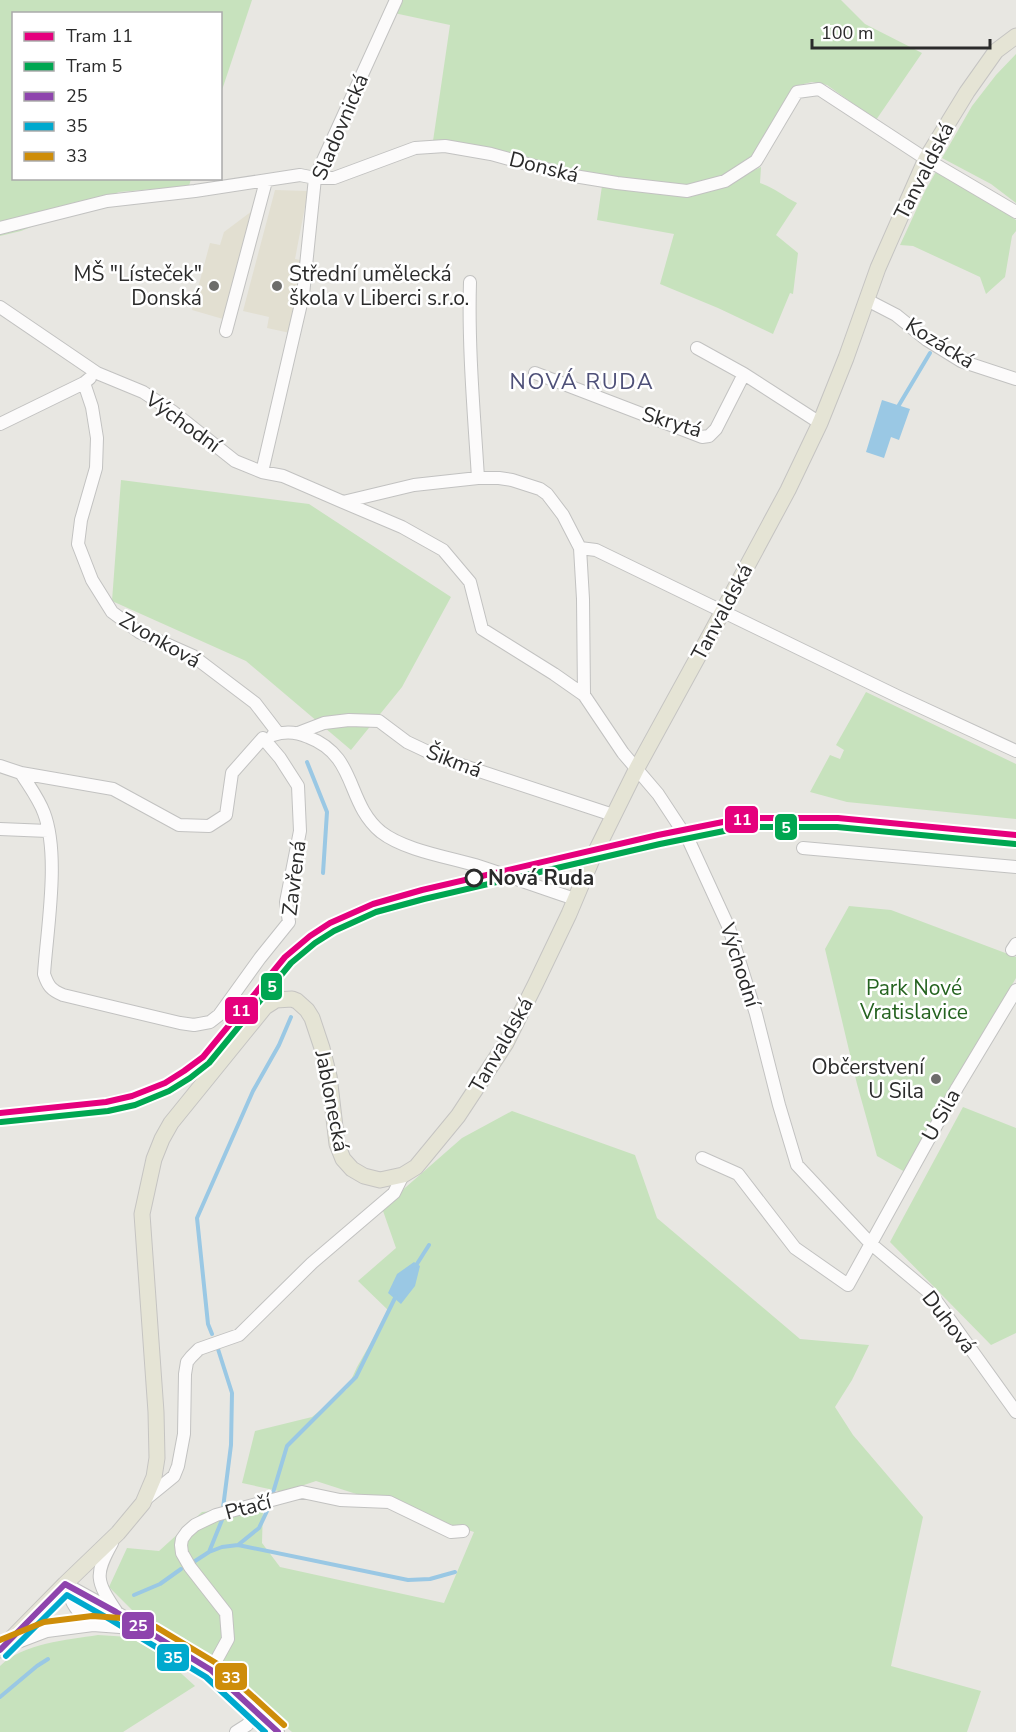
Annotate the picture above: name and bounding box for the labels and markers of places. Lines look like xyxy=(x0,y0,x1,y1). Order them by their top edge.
place label: MŠ "Lísteček" Donská xyxy=(73,260,202,312)
place label: Střední umělecká škola v Liberci s.r.o. xyxy=(289,260,469,312)
marker: MŠ "Lísteček" Donská xyxy=(207,279,221,293)
marker: Střední umělecká škola v Liberci s.r.o. xyxy=(270,279,284,293)
place label: Nová Ruda xyxy=(488,864,594,892)
marker: Nová Ruda xyxy=(465,869,483,887)
place label: Občerstvení U Sila xyxy=(811,1053,925,1105)
marker: Občerstvení U Sila xyxy=(929,1072,943,1086)

